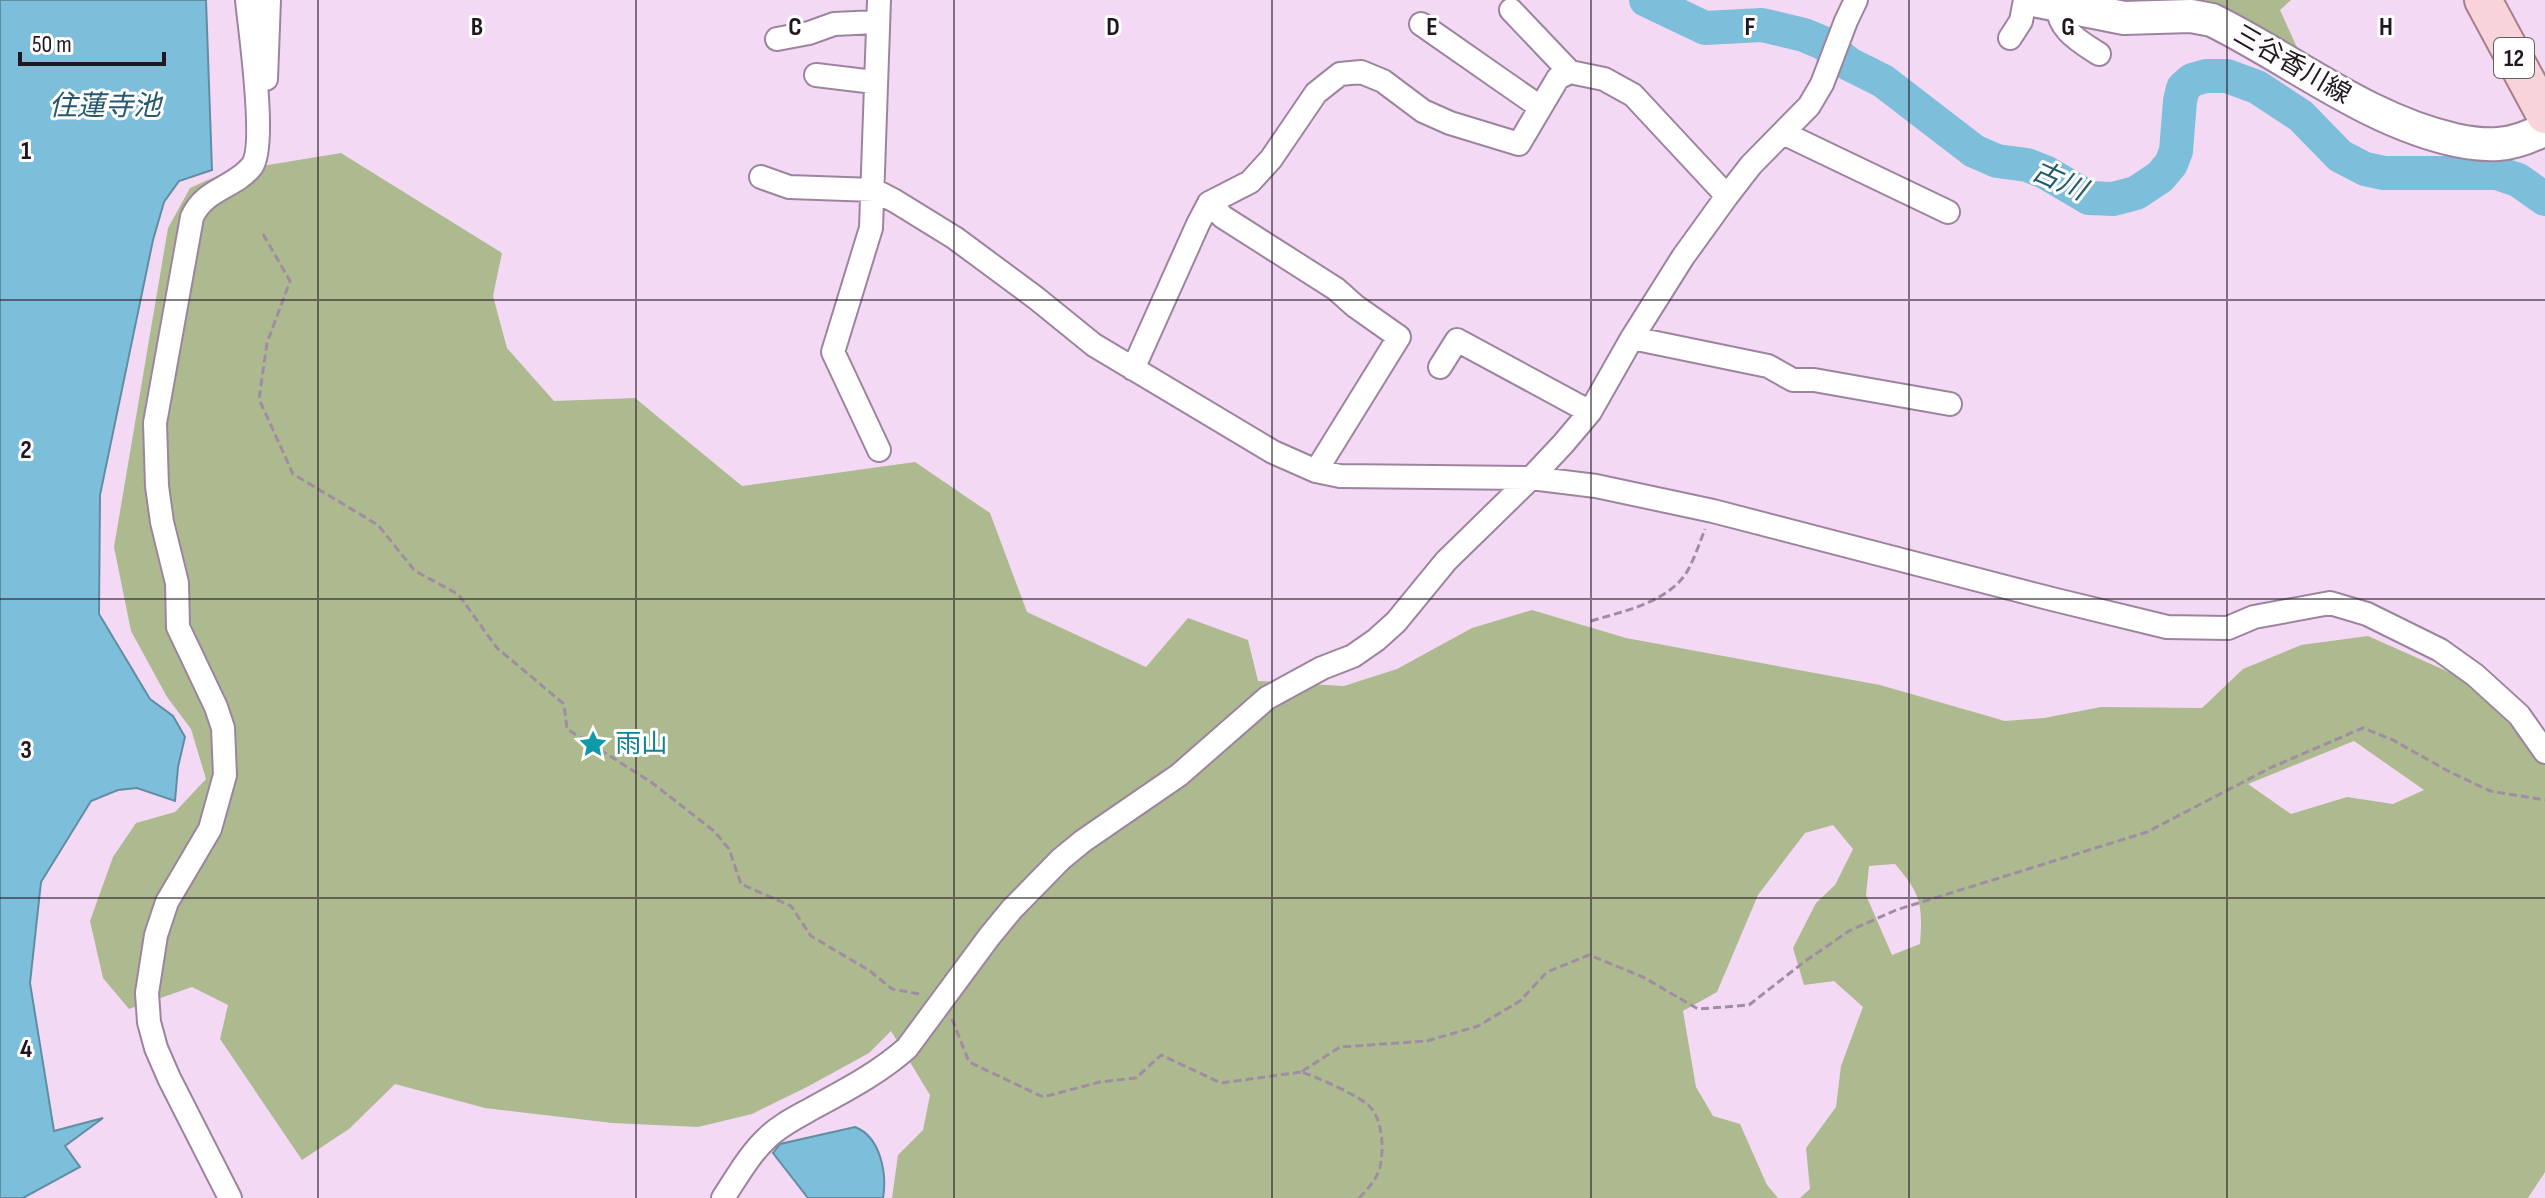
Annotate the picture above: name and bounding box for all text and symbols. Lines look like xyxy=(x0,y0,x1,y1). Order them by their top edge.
text: B xyxy=(471,12,483,43)
text: C xyxy=(788,12,802,43)
text: D xyxy=(1106,12,1120,43)
text: E xyxy=(1426,12,1438,43)
text: F xyxy=(1745,12,1756,43)
text: G xyxy=(2061,12,2075,43)
text: H xyxy=(2379,12,2393,43)
scale bar xyxy=(20,16,164,66)
street label: 三谷香川線 xyxy=(2228,19,2356,111)
text: 50 m xyxy=(32,30,72,59)
road number: 12 xyxy=(2494,38,2534,78)
water label: 住蓮寺池 xyxy=(49,90,164,123)
text: 1 xyxy=(21,136,31,167)
water label: 古川 xyxy=(2027,155,2094,209)
text: 2 xyxy=(20,435,32,466)
place icon: 雨山 xyxy=(578,729,608,759)
place label: 雨山 xyxy=(615,729,667,760)
text: 3 xyxy=(20,735,32,766)
text: 4 xyxy=(20,1034,32,1065)

